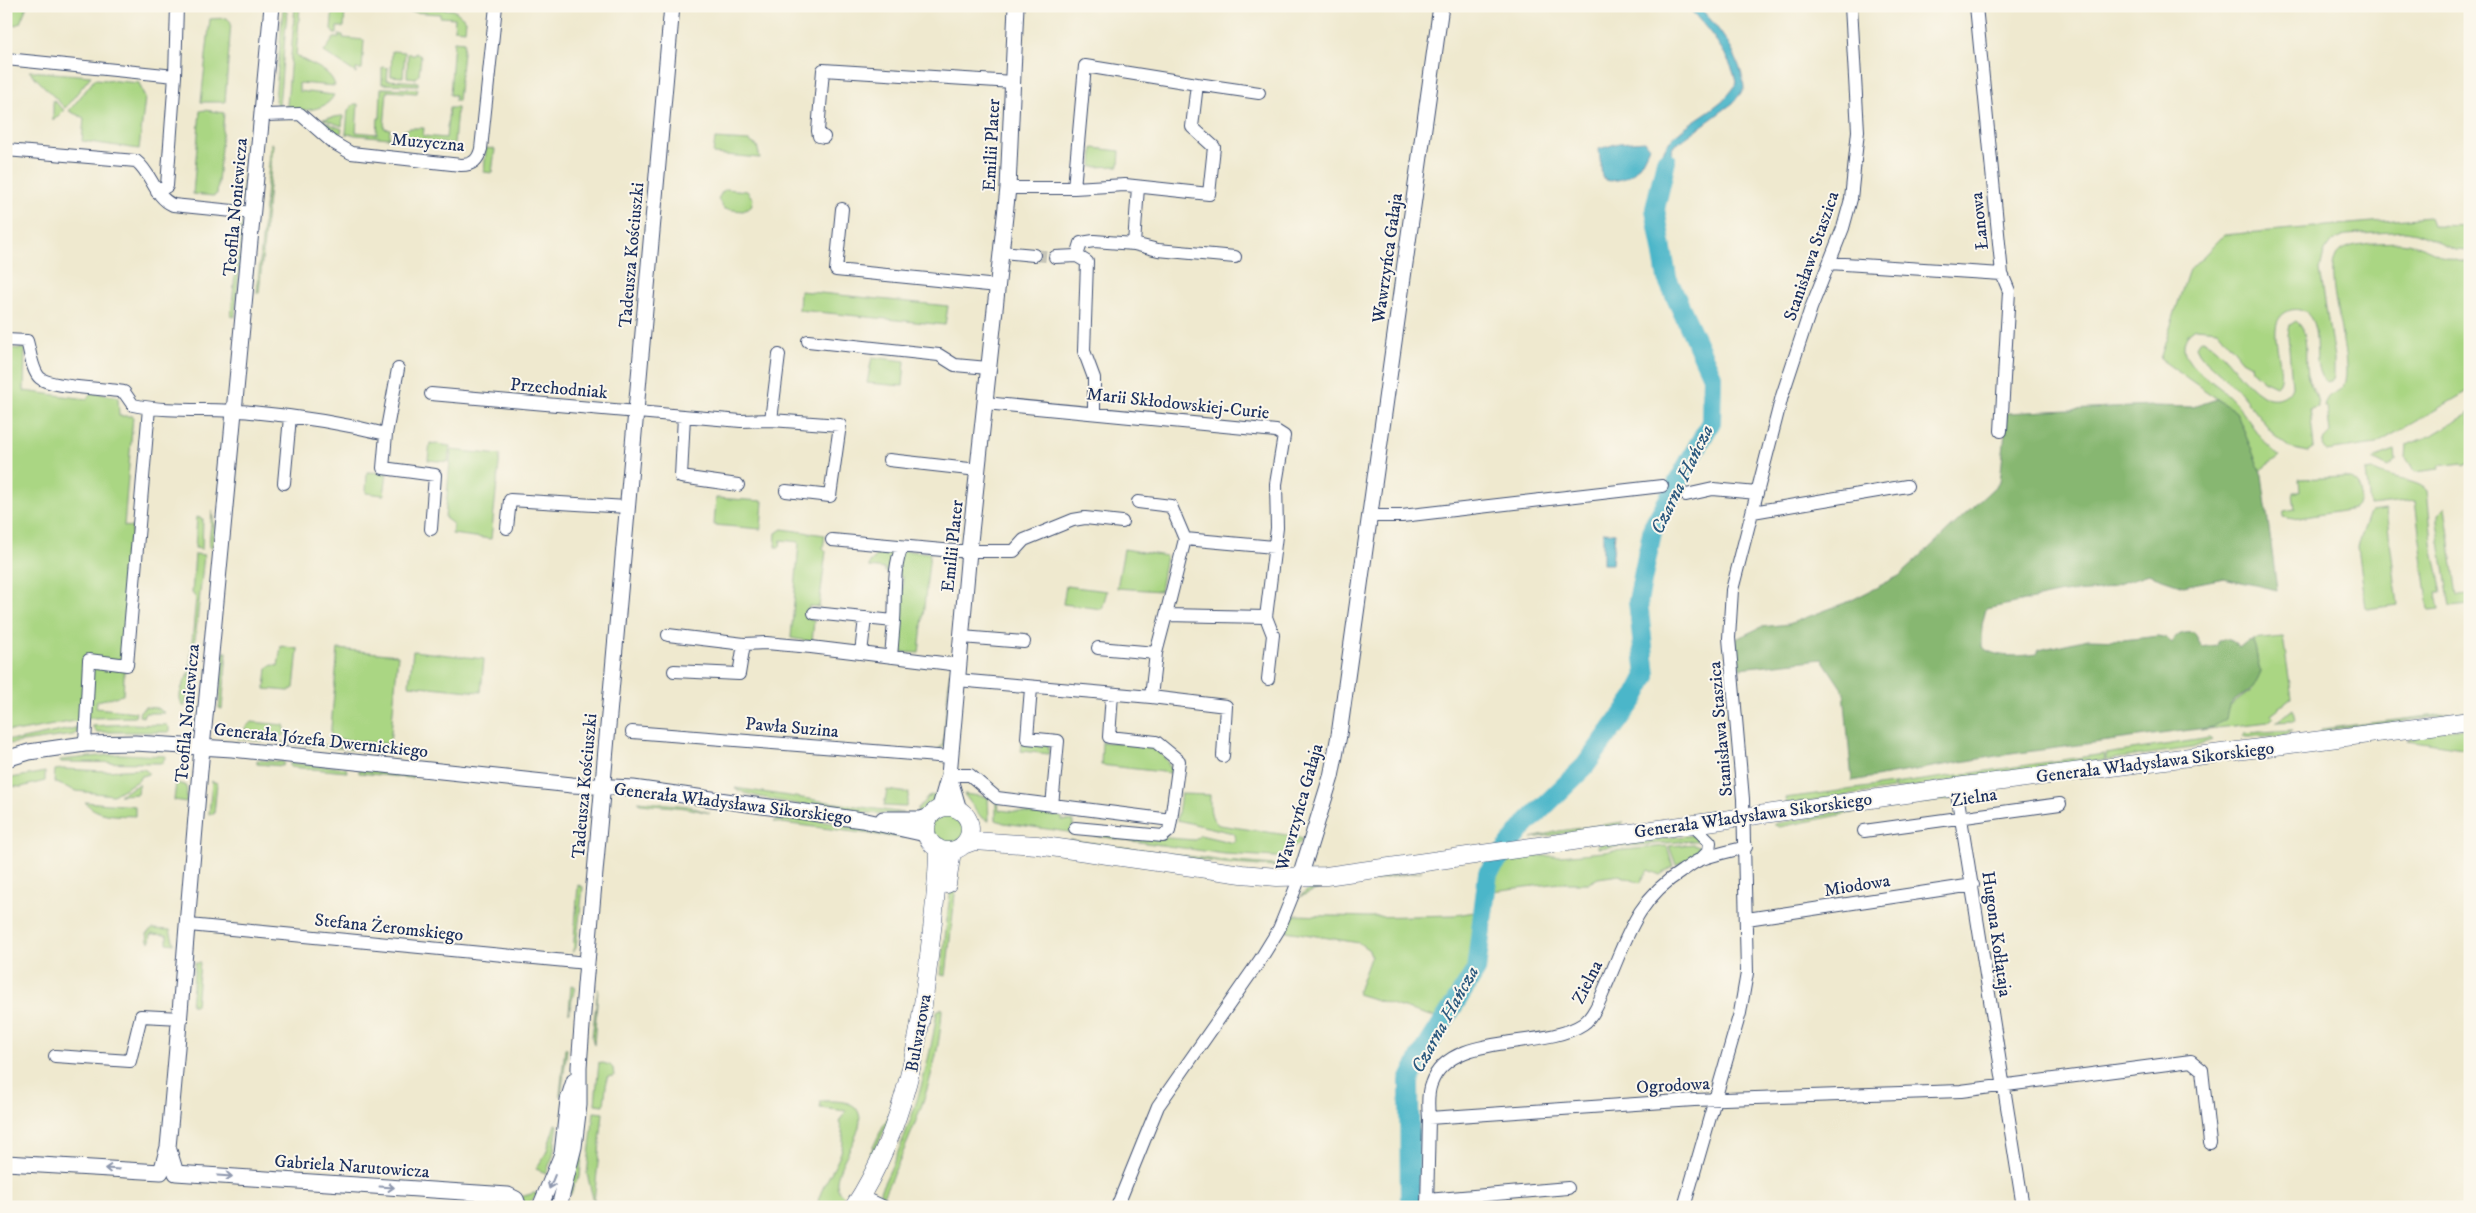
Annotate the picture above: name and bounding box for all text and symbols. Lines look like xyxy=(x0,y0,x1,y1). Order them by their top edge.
street label: Emilii Plater xyxy=(979,98,1005,192)
street label: Muzyczna xyxy=(390,129,466,157)
street label: Teofila Noniewicza xyxy=(219,137,253,277)
street label: Tadeusza Kościuszki xyxy=(615,182,649,329)
street label: Stanisława Staszica xyxy=(1779,188,1845,324)
street label: Wawrzyńca Gałaja xyxy=(1368,191,1408,326)
street label: Łanowa xyxy=(1966,191,1994,251)
street label: Przechodniak xyxy=(509,374,609,404)
street label: Marii Skłodowskiej-Curie xyxy=(1085,383,1270,425)
water label: Czarna Hańcza xyxy=(1646,421,1719,538)
street label: Emilii Plater xyxy=(937,499,969,593)
street label: Teofila Noniewicza xyxy=(171,643,205,783)
street label: Stanisława Staszica xyxy=(1704,660,1738,797)
street label: Tadeusza Kościuszki xyxy=(568,713,602,860)
street label: Pawła Suzina xyxy=(744,713,840,743)
street label: Generała Józefa Dwernickiego xyxy=(213,719,429,763)
street label: Generała Władysława Sikorskiego xyxy=(2035,737,2276,789)
street label: Wawrzyńca Gałaja xyxy=(1271,741,1329,874)
street label: Generała Władysława Sikorskiego xyxy=(613,778,853,830)
street label: Zielna xyxy=(1950,784,1999,812)
street label: Generała Władysława Sikorskiego xyxy=(1633,788,1874,844)
street label: Miodowa xyxy=(1822,870,1892,902)
street label: Hugona Kołłątaja xyxy=(1976,870,2016,999)
street label: Stefana Żeromskiego xyxy=(313,909,465,947)
street label: Zielna xyxy=(1568,957,1608,1008)
water label: Czarna Hańcza xyxy=(1406,962,1484,1077)
street label: Bulwarowa xyxy=(901,992,937,1074)
street label: Ogrodowa xyxy=(1636,1073,1711,1099)
street label: Gabriela Narutowicza xyxy=(274,1151,431,1183)
one-way arrow xyxy=(104,1165,120,1174)
one-way arrow xyxy=(217,1172,233,1181)
one-way arrow xyxy=(547,1174,556,1189)
one-way arrow xyxy=(379,1183,395,1192)

